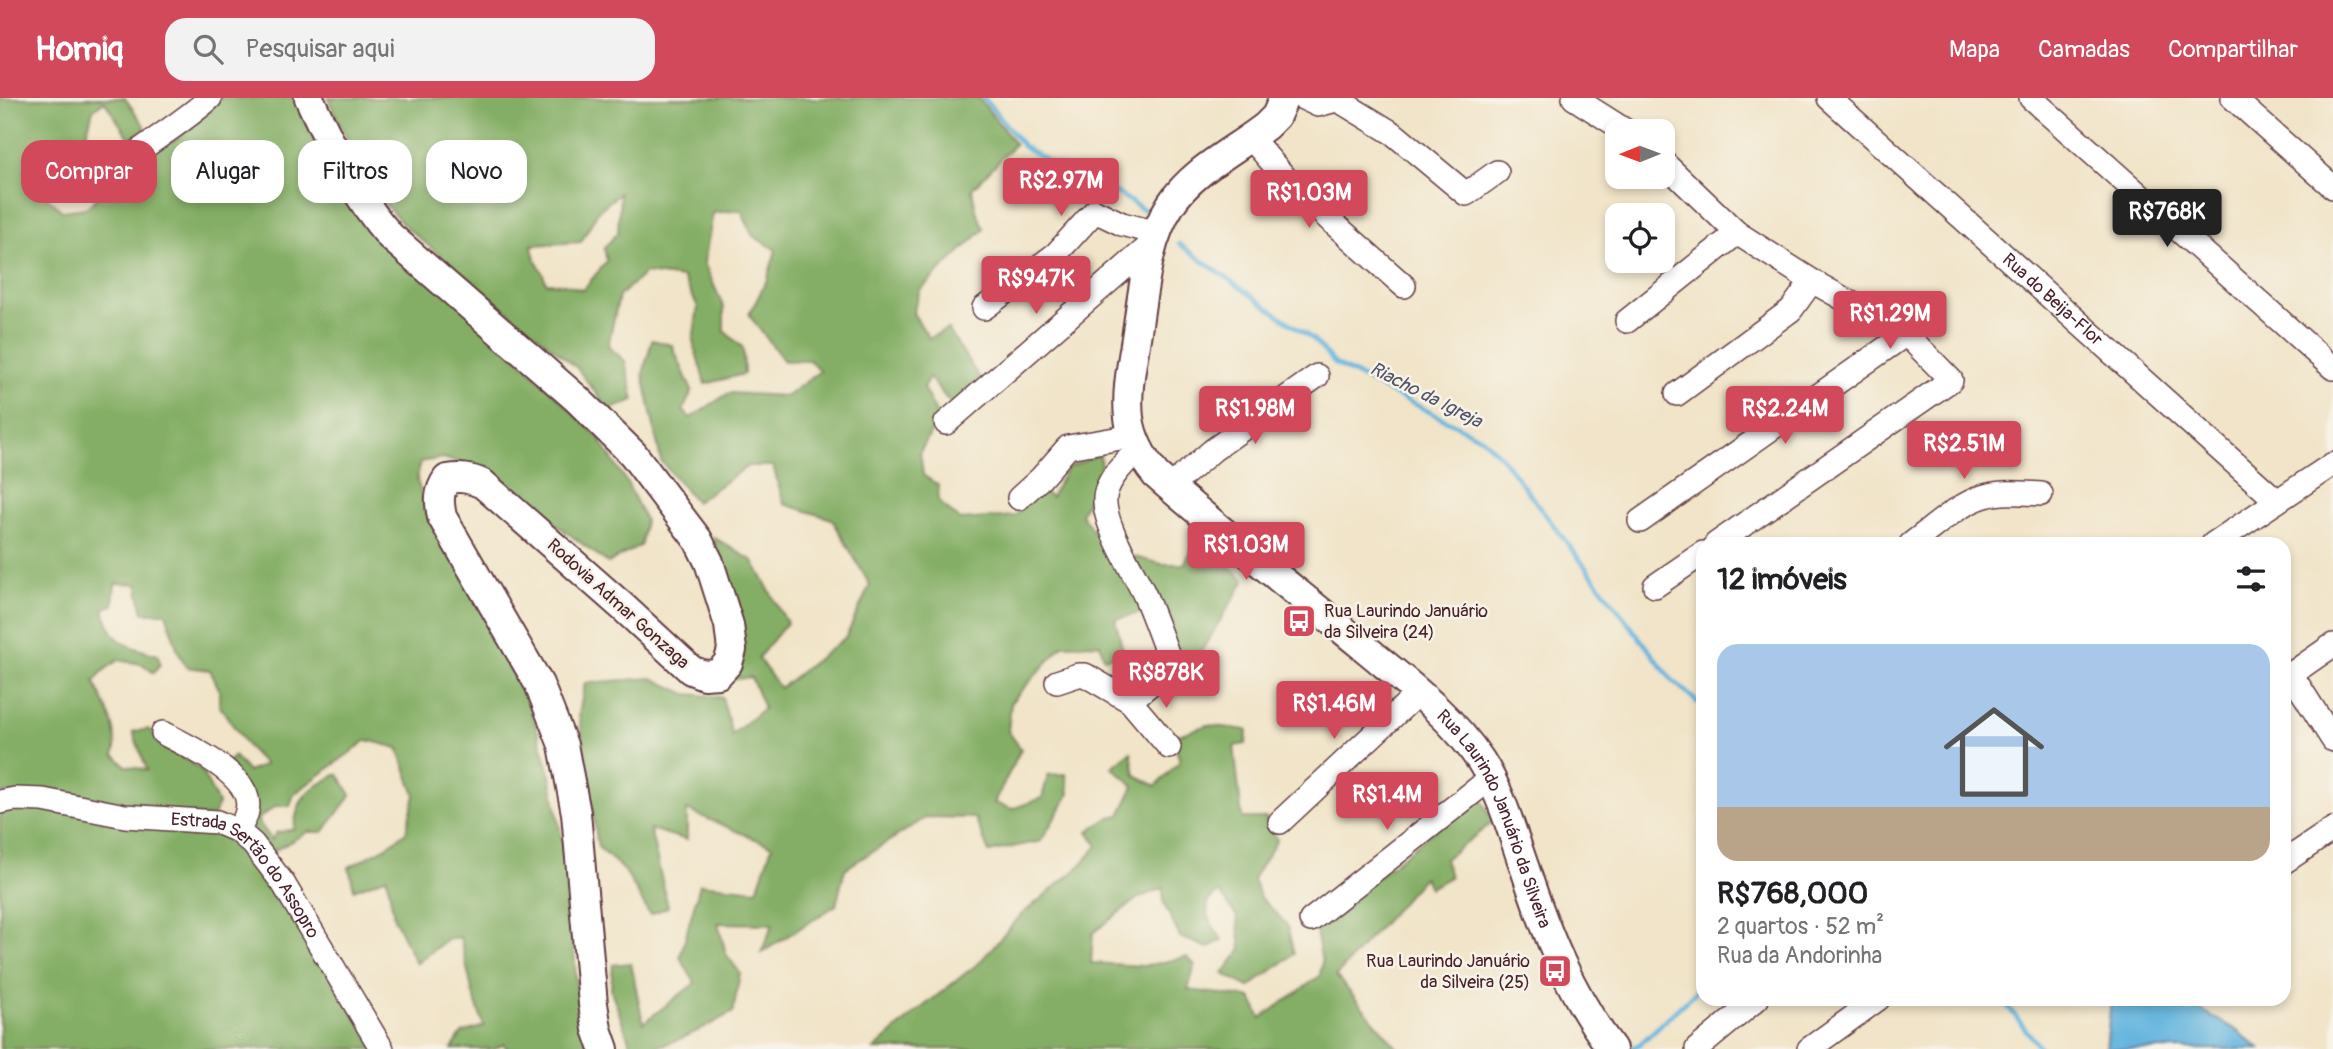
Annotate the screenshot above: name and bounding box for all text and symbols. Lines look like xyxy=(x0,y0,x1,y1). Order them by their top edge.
search box xyxy=(165,18,655,81)
text: Homiq xyxy=(35,29,123,70)
icon: search xyxy=(189,30,227,68)
text: Pesquisar aqui xyxy=(245,33,395,65)
text: Mapa xyxy=(1949,35,2000,64)
text: Camadas xyxy=(2038,35,2130,64)
text: Compartilhar xyxy=(2168,35,2298,64)
north arrow xyxy=(1605,119,1675,189)
map controls xyxy=(1605,119,1675,273)
chip: Comprar xyxy=(21,140,157,203)
chip: Alugar xyxy=(171,140,284,203)
chip: Filtros xyxy=(298,140,412,203)
chip: Novo xyxy=(426,140,527,203)
pin: R$2.97M xyxy=(996,158,1126,218)
text: R$2.97M xyxy=(1019,166,1103,195)
pin: R$1.03M xyxy=(1244,170,1374,230)
text: R$1.03M xyxy=(1267,178,1351,207)
pin: R$768K xyxy=(2110,190,2224,249)
text: R$768K xyxy=(2129,197,2205,226)
button: locate xyxy=(1605,203,1675,273)
street label: Rua do Beija-Flor xyxy=(1998,248,2108,351)
pin: R$947K xyxy=(979,256,1093,316)
text: R$947K xyxy=(997,264,1075,293)
pin: R$1.29M xyxy=(1825,292,1955,351)
text: R$1.29M xyxy=(1849,299,1931,328)
water label: Riacho da Igreja xyxy=(1366,357,1487,434)
pin: R$1.98M xyxy=(1190,386,1320,446)
pin: R$2.24M xyxy=(1720,386,1850,446)
text: R$1.98M xyxy=(1215,394,1295,423)
text: R$2.24M xyxy=(1742,394,1828,423)
pin: R$2.51M xyxy=(1899,422,2029,481)
text: R$2.51M xyxy=(1923,429,2005,458)
pin: R$1.03M xyxy=(1181,522,1311,582)
text: R$1.03M xyxy=(1204,530,1288,559)
street label: Rodovia Admar Gonzaga xyxy=(542,534,694,674)
icon: filters xyxy=(2232,560,2270,598)
text: 12 imóveis xyxy=(1717,561,1847,598)
place label: Rua Laurindo Januário da Silveira (24) xyxy=(1324,600,1488,644)
bus stop icon: Rua Laurindo Januário da Silveira (24) xyxy=(1280,602,1318,640)
pin: R$878K xyxy=(1109,650,1223,710)
text: R$878K xyxy=(1128,658,1204,687)
pin: R$1.46M xyxy=(1269,682,1399,741)
text: R$1.46M xyxy=(1292,689,1376,718)
icon: home xyxy=(1931,689,2057,815)
street label: Rua Laurindo Januário da Silveira xyxy=(1432,704,1557,931)
pin: R$1.4M xyxy=(1330,772,1444,832)
text: R$1.4M xyxy=(1352,780,1422,809)
street label: Estrada Sertão do Assopro xyxy=(170,808,325,943)
text: R$768,000 xyxy=(1717,875,1868,912)
text: 2 quartos · 52 m² xyxy=(1717,912,1884,941)
text: Rua da Andorinha xyxy=(1717,941,1882,970)
place label: Rua Laurindo Januário da Silveira (25) xyxy=(1366,950,1530,994)
bus stop icon: Rua Laurindo Januário da Silveira (25) xyxy=(1536,952,1574,990)

